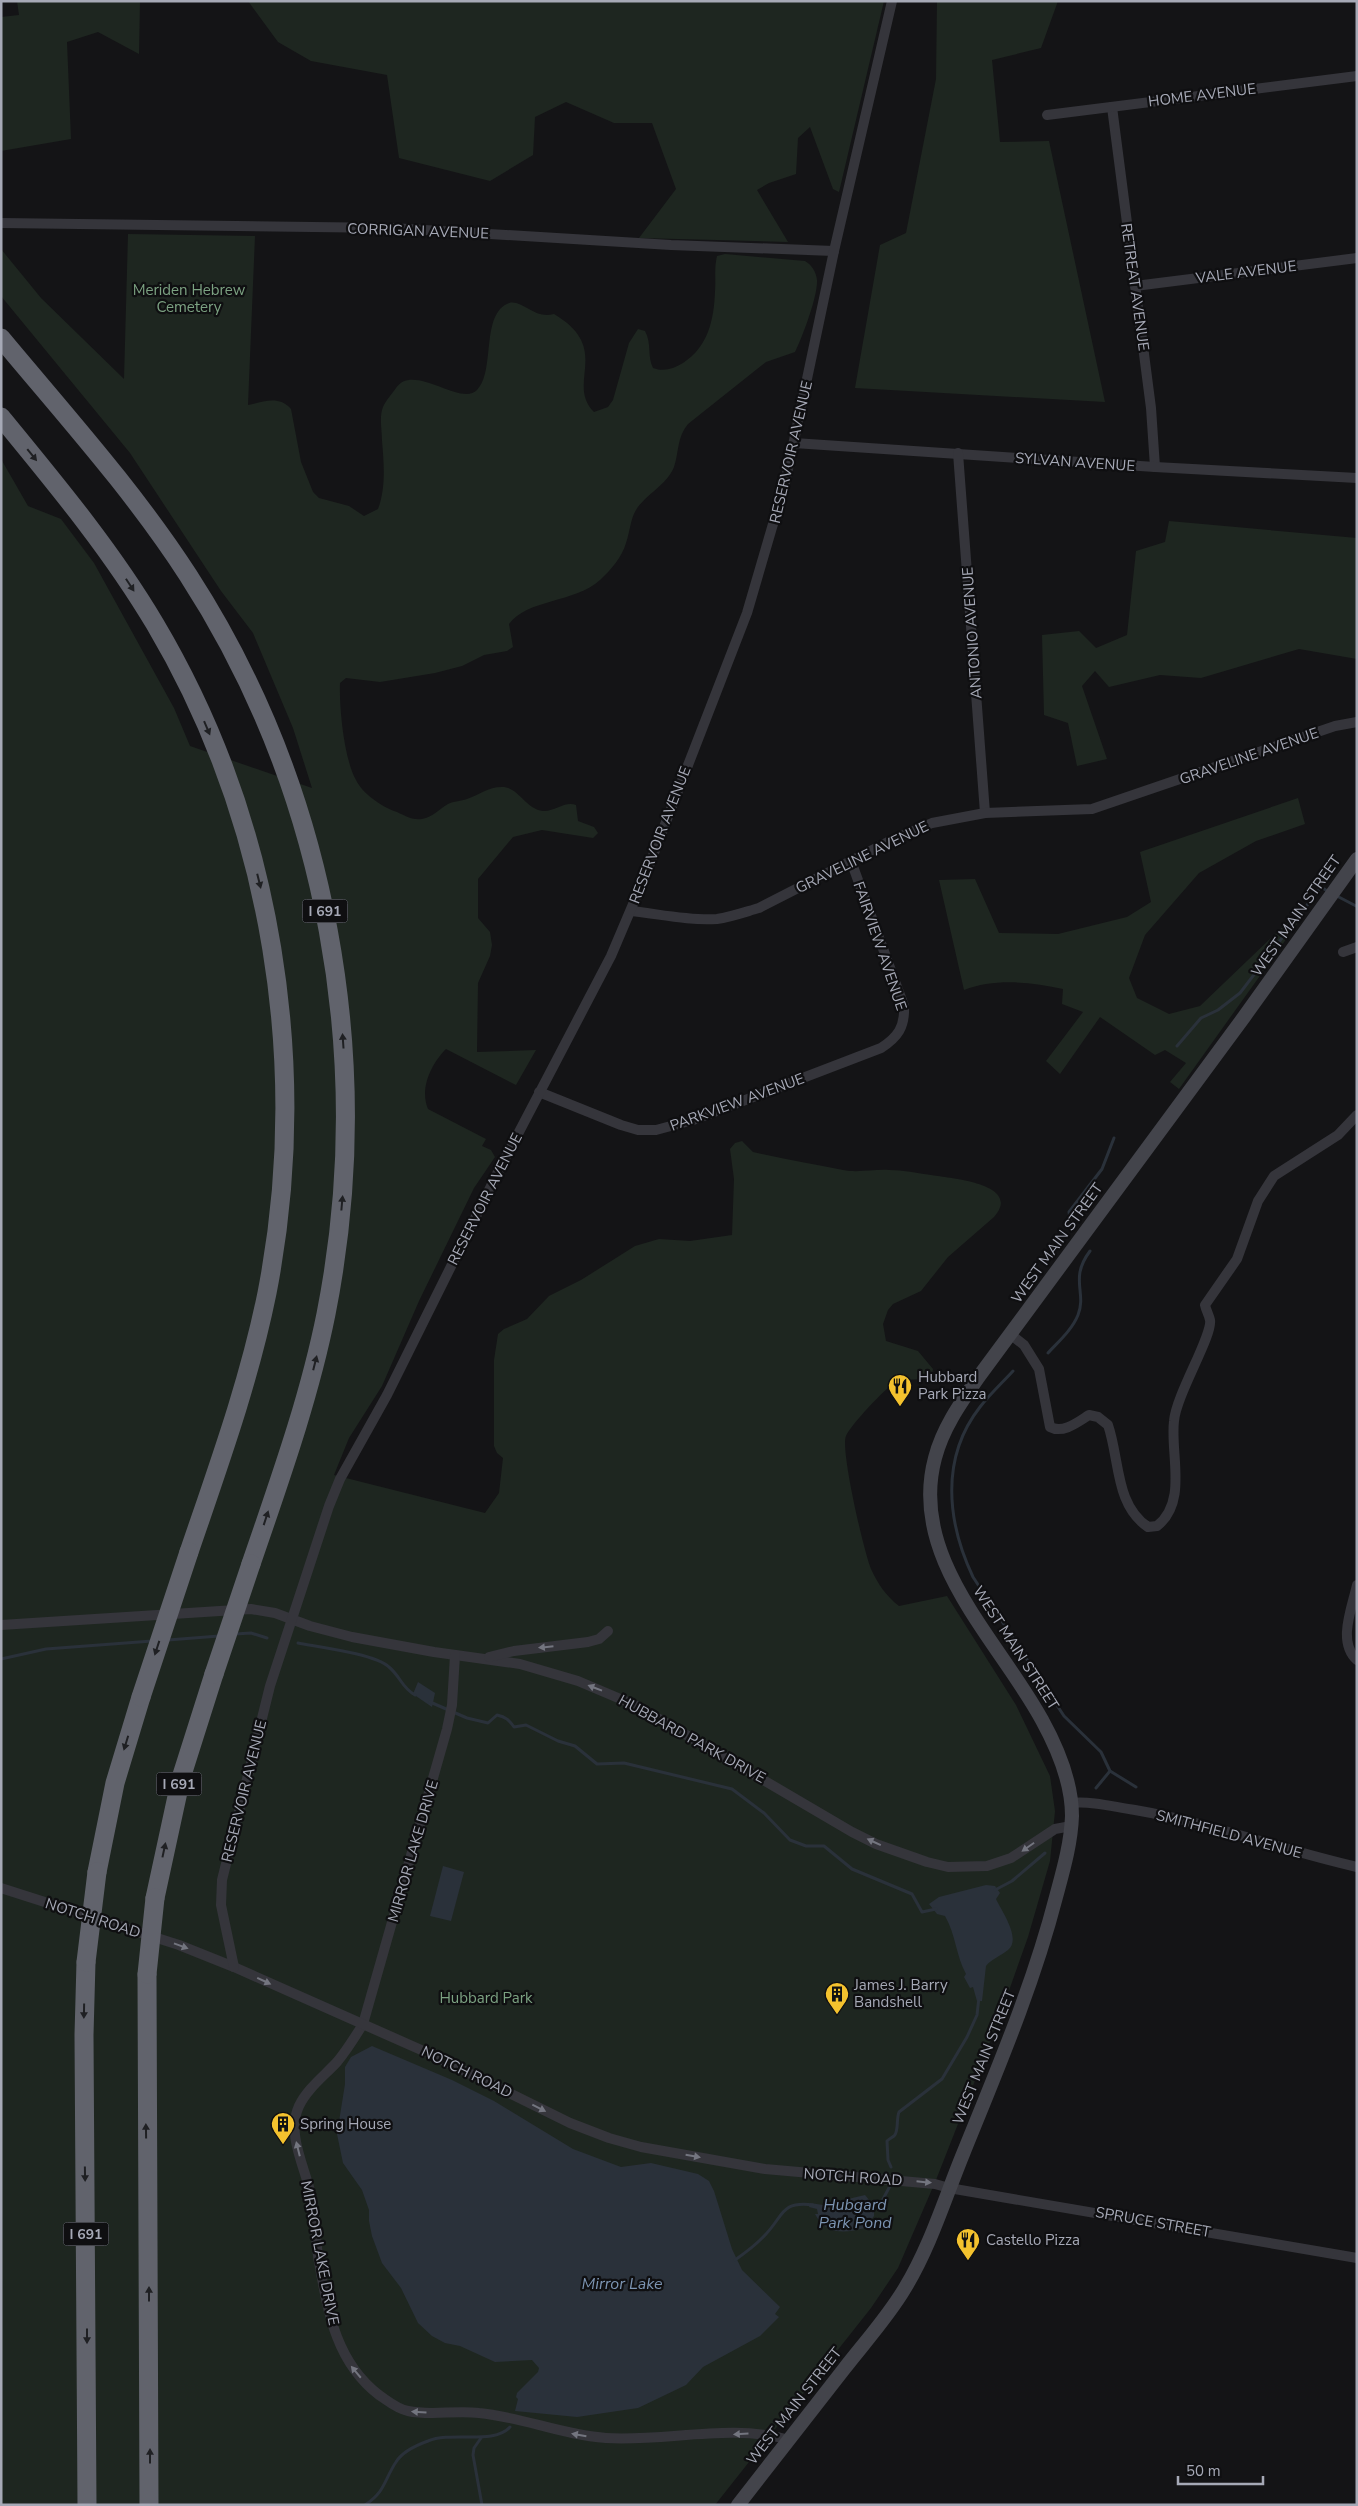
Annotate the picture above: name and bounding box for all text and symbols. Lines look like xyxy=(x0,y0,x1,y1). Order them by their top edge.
street label: HOME AVENUE xyxy=(1147,78,1257,112)
street label: CORRIGAN AVENUE xyxy=(347,219,489,243)
street label: RETREAT AVENUE xyxy=(1116,222,1154,352)
street label: VALE AVENUE xyxy=(1194,256,1297,288)
park label: Meriden Hebrew Cemetery xyxy=(133,280,246,317)
street label: RESERVOIR AVENUE xyxy=(765,379,817,525)
one-way arrow xyxy=(27,448,38,461)
street label: SYLVAN AVENUE xyxy=(1014,448,1136,476)
street label: ANTONIO AVENUE xyxy=(957,566,987,700)
one-way arrow xyxy=(125,578,135,591)
one-way arrow xyxy=(203,721,211,735)
street label: GRAVELINE AVENUE xyxy=(1177,723,1321,789)
street label: RESERVOIR AVENUE xyxy=(625,763,695,907)
street label: GRAVELINE AVENUE xyxy=(792,816,932,898)
street label: WEST MAIN STREET xyxy=(1247,851,1345,981)
one-way arrow xyxy=(255,874,263,889)
street label: FAIRVIEW AVENUE xyxy=(849,879,911,1013)
road number: I 691 xyxy=(302,899,348,922)
one-way arrow xyxy=(338,1032,346,1048)
street label: PARKVIEW AVENUE xyxy=(667,1068,807,1136)
street label: RESERVOIR AVENUE xyxy=(443,1130,527,1268)
street label: WEST MAIN STREET xyxy=(1007,1179,1107,1307)
one-way arrow xyxy=(338,1195,346,1211)
one-way arrow xyxy=(311,1355,319,1370)
place label: Hubbard Park Pizza xyxy=(918,1367,987,1404)
restaurant icon: Hubbard Park Pizza xyxy=(887,1373,913,1407)
one-way arrow xyxy=(263,1510,271,1525)
street label: WEST MAIN STREET xyxy=(968,1582,1064,1714)
one-way arrow xyxy=(153,1641,161,1656)
one-way arrow xyxy=(537,1643,553,1651)
one-way arrow xyxy=(588,1683,602,1691)
street label: HUBBARD PARK DRIVE xyxy=(615,1690,769,1788)
street label: RESERVOIR AVENUE xyxy=(217,1718,271,1864)
one-way arrow xyxy=(122,1736,130,1751)
road number: I 691 xyxy=(156,1772,202,1796)
street label: MIRROR LAKE DRIVE xyxy=(383,1778,443,1924)
street label: SMITHFIELD AVENUE xyxy=(1154,1805,1304,1863)
one-way arrow xyxy=(867,1838,882,1847)
one-way arrow xyxy=(160,1842,168,1857)
one-way arrow xyxy=(1021,1842,1035,1852)
street label: NOTCH ROAD xyxy=(43,1893,143,1943)
one-way arrow xyxy=(174,1942,189,1950)
place label: James J. Barry Bandshell xyxy=(853,1975,948,2012)
one-way arrow xyxy=(257,1978,271,1986)
building icon: James J. Barry Bandshell xyxy=(824,1981,850,2015)
street label: WEST MAIN STREET xyxy=(948,1987,1020,2127)
park label: Hubbard Park xyxy=(439,1988,533,2008)
one-way arrow xyxy=(80,2003,88,2019)
street label: NOTCH ROAD xyxy=(418,2041,516,2103)
one-way arrow xyxy=(532,2104,546,2112)
building icon: Spring House xyxy=(270,2111,296,2145)
place label: Spring House xyxy=(300,2114,391,2134)
one-way arrow xyxy=(142,2123,150,2139)
one-way arrow xyxy=(294,2142,302,2157)
one-way arrow xyxy=(685,2152,701,2160)
street label: NOTCH ROAD xyxy=(803,2164,903,2190)
one-way arrow xyxy=(81,2166,89,2182)
one-way arrow xyxy=(916,2178,932,2186)
street label: MIRROR LAKE DRIVE xyxy=(296,2179,344,2327)
water label: Hubgard Park Pond xyxy=(818,2194,892,2234)
street label: SPRUCE STREET xyxy=(1094,2202,1212,2242)
road number: I 691 xyxy=(64,2222,108,2246)
restaurant icon: Castello Pizza xyxy=(955,2227,981,2261)
place label: Castello Pizza xyxy=(986,2230,1080,2250)
water label: Mirror Lake xyxy=(582,2273,663,2295)
one-way arrow xyxy=(145,2285,153,2301)
one-way arrow xyxy=(83,2328,91,2344)
street label: WEST MAIN STREET xyxy=(742,2343,846,2469)
one-way arrow xyxy=(351,2365,362,2378)
one-way arrow xyxy=(410,2407,426,2415)
one-way arrow xyxy=(570,2430,586,2438)
one-way arrow xyxy=(732,2430,748,2438)
one-way arrow xyxy=(146,2448,154,2464)
scale bar xyxy=(1178,2454,1263,2486)
text: 50 m xyxy=(1186,2461,1221,2481)

